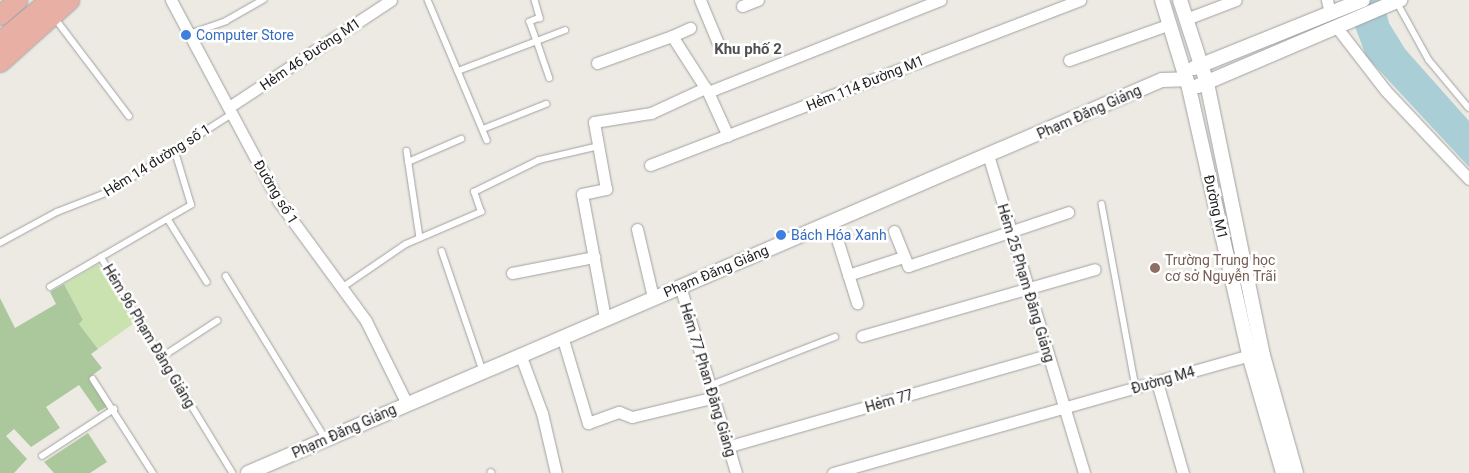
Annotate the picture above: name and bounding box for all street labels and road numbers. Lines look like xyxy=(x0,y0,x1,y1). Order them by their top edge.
street label: Hẻm 46 Đường M1 xyxy=(257,14,363,94)
street label: Hẻm 114 Đường M1 xyxy=(804,52,926,114)
street label: Phạm Đăng Giảng xyxy=(1034,82,1144,142)
street label: Hẻm 14 đường số 1 xyxy=(100,120,214,200)
street label: Đường số 1 xyxy=(250,157,302,227)
street label: Đường M1 xyxy=(1200,173,1232,241)
street label: Hẻm 25 Phạm Đăng Giảng xyxy=(994,202,1058,364)
street label: Phạm Đăng Giảng xyxy=(661,241,771,301)
street label: Hẻm 96 Phạm Đăng Giảng xyxy=(99,261,199,411)
street label: Hẻm 77 Phan Đăng Giảng xyxy=(677,301,739,459)
street label: Đường M4 xyxy=(1129,363,1197,397)
street label: Hẻm 77 xyxy=(863,386,915,416)
street label: Phạm Đăng Giảng xyxy=(289,401,399,461)

